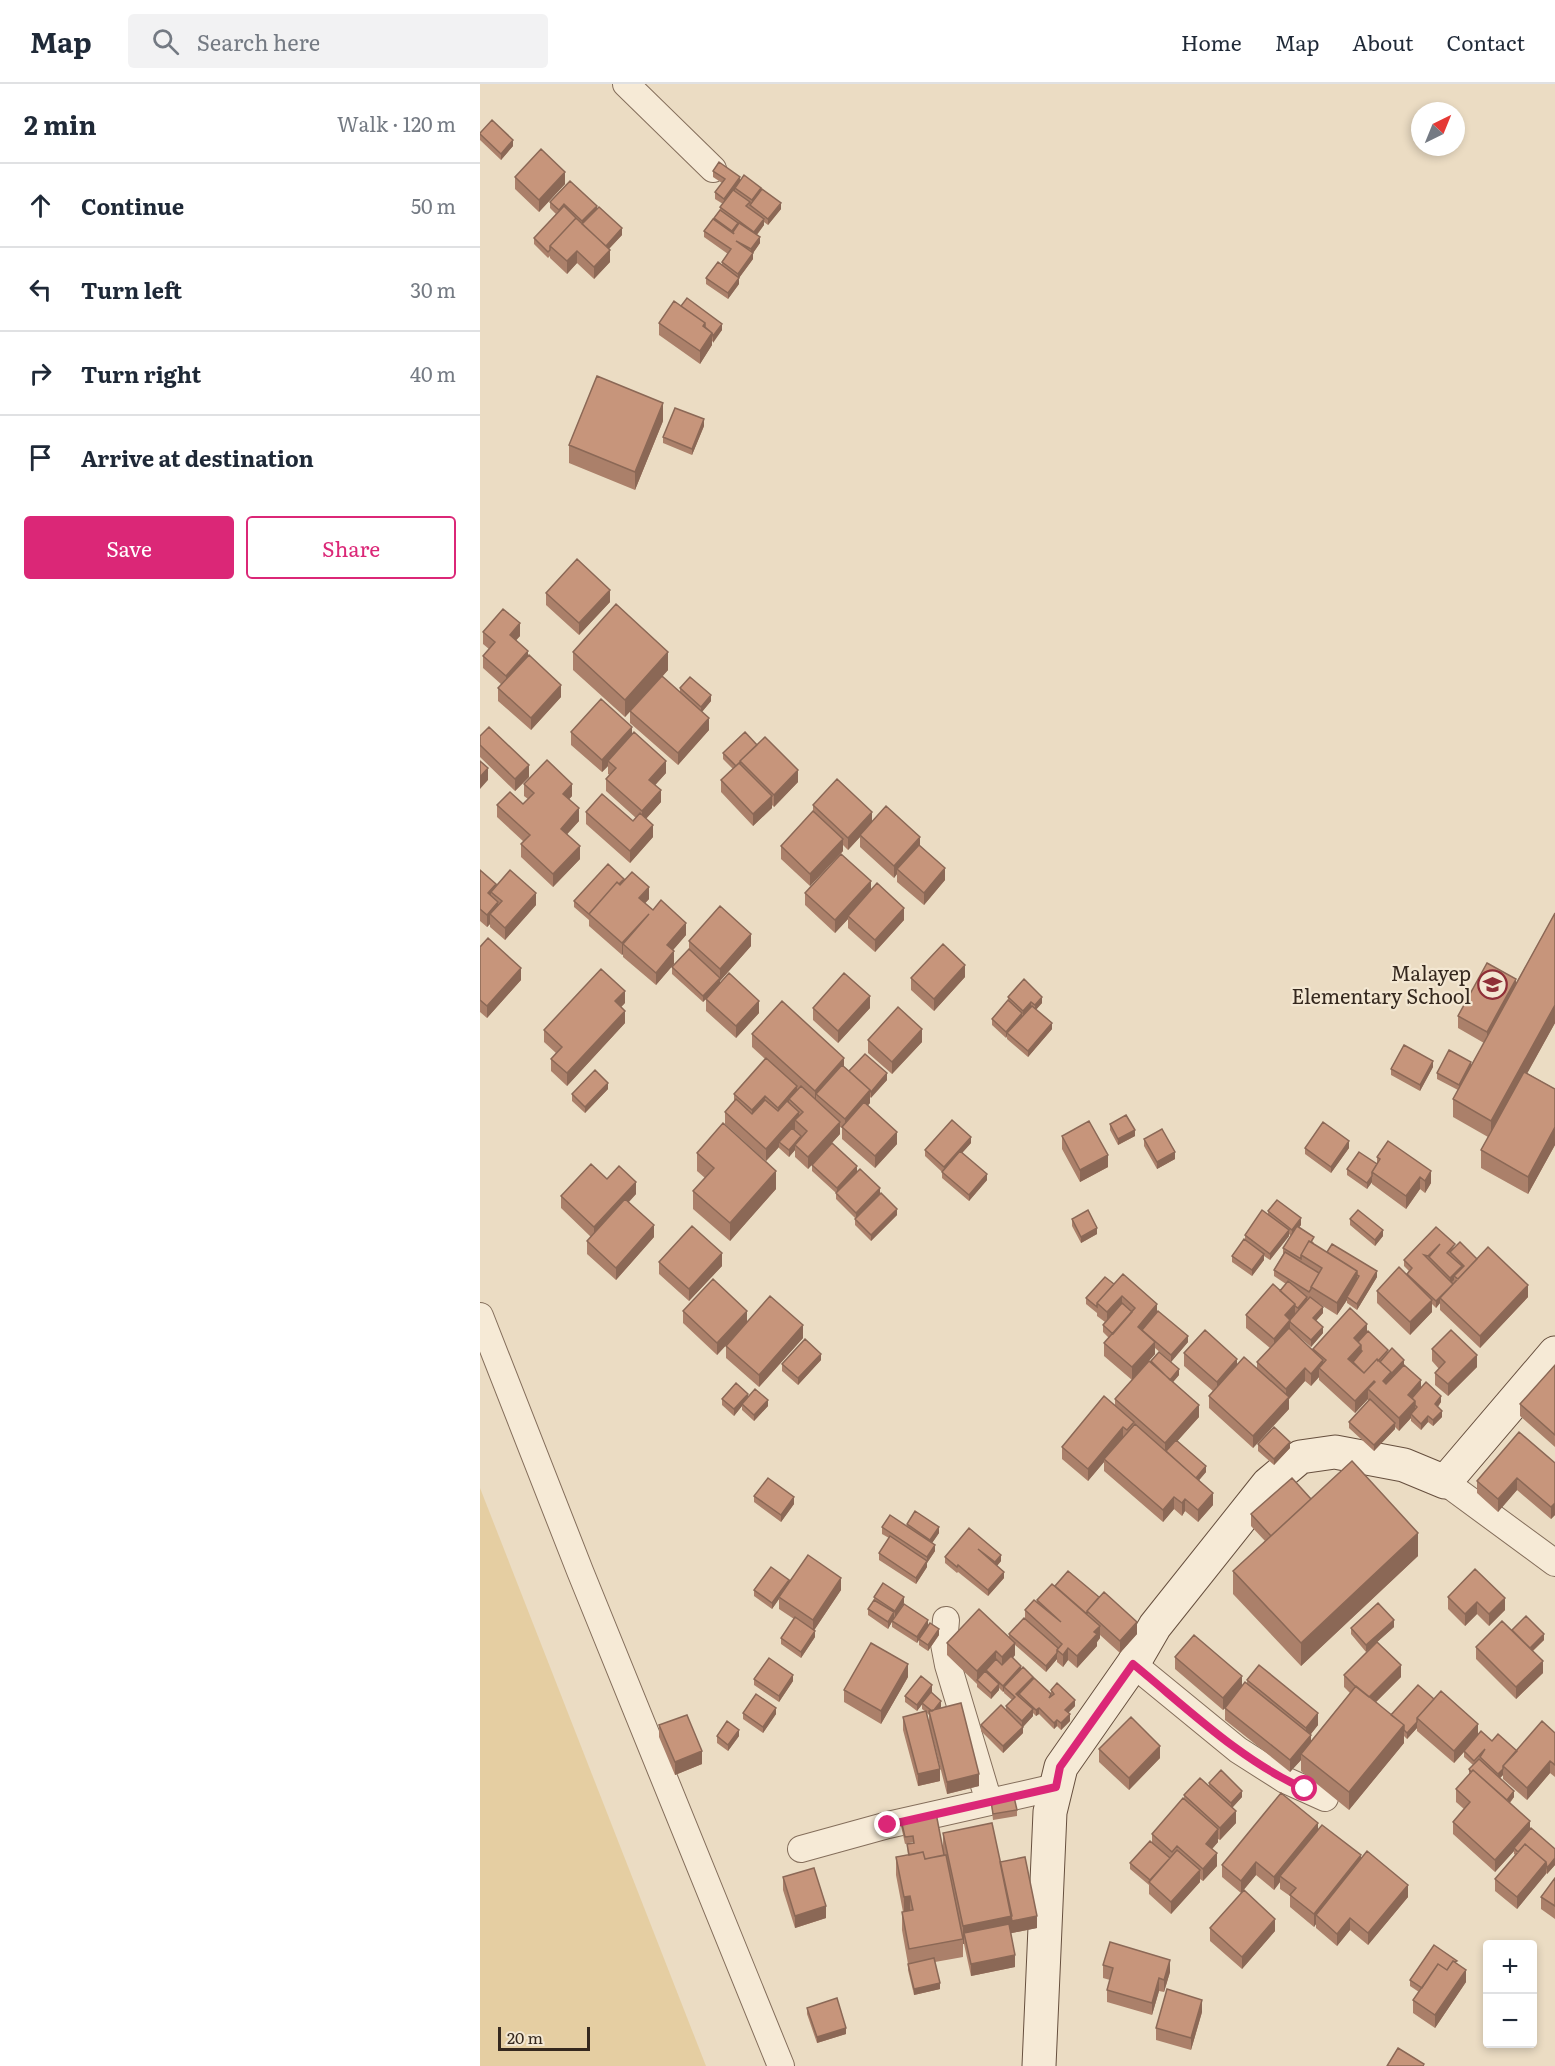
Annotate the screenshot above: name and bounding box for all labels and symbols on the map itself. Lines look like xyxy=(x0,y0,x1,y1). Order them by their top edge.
north arrow xyxy=(1411,102,1465,156)
place label: Malayep Elementary School xyxy=(1291,957,1471,1010)
school or university icon: Malayep Elementary School xyxy=(1476,969,1508,1001)
route start xyxy=(1291,1775,1317,1801)
route end xyxy=(874,1811,900,1837)
scale bar xyxy=(498,2024,590,2052)

